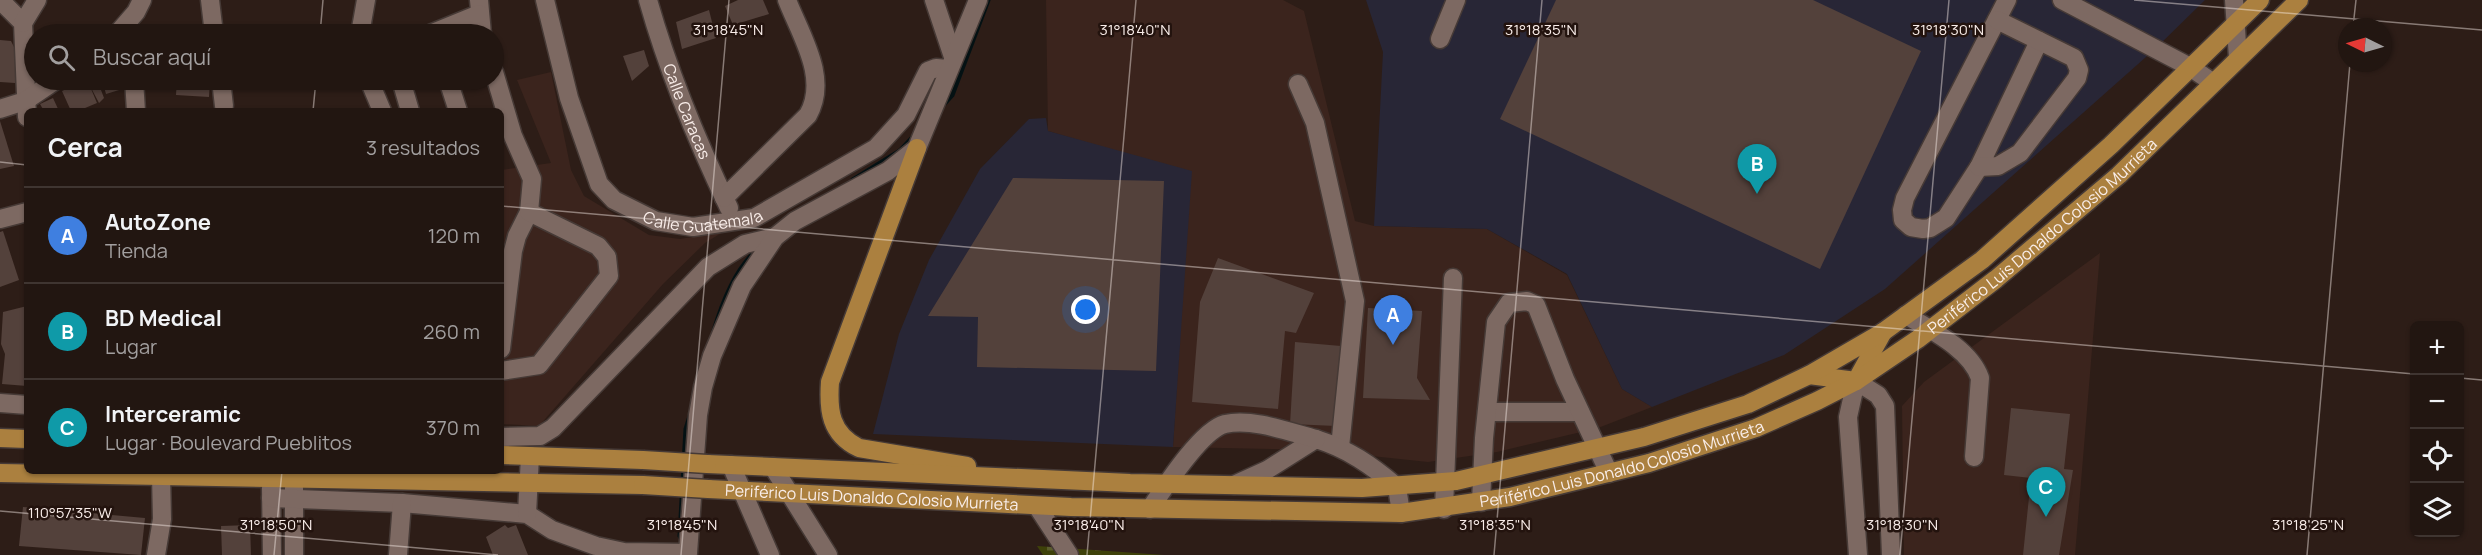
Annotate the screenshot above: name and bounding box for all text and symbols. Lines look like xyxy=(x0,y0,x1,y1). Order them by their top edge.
north arrow xyxy=(2338,18,2392,72)
text: 31°18'45"N xyxy=(693,19,763,40)
text: 31°18'40"N xyxy=(1100,19,1171,40)
text: 31°18'35"N xyxy=(1505,19,1577,40)
text: 31°18'30"N xyxy=(1912,19,1984,40)
search box xyxy=(24,24,504,90)
icon: search xyxy=(45,41,78,74)
text: Buscar aquí xyxy=(93,42,211,72)
street label: Calle Caracas xyxy=(658,60,716,163)
text: Cerca xyxy=(48,129,123,165)
street label: Periférico Luis Donaldo Colosio Murrieta xyxy=(1923,133,2162,339)
text: 3 resultados xyxy=(366,134,480,161)
pin: B xyxy=(1738,144,1776,194)
street label: Calle Guatemala xyxy=(639,204,767,238)
text: AutoZone xyxy=(105,207,211,237)
text: A xyxy=(61,222,74,249)
text: 120 m xyxy=(428,222,480,249)
text: Tienda xyxy=(105,237,168,264)
your location xyxy=(1071,295,1100,324)
pin: A xyxy=(1374,296,1412,345)
text: BD Medical xyxy=(105,303,222,333)
text: B xyxy=(61,318,74,345)
text: 260 m xyxy=(423,318,480,345)
map controls xyxy=(2410,321,2464,537)
button: + xyxy=(2410,321,2464,375)
text: Lugar xyxy=(105,333,157,360)
button: − xyxy=(2410,375,2464,429)
text: Interceramic xyxy=(105,399,241,429)
text: C xyxy=(60,414,75,441)
text: 370 m xyxy=(426,414,480,441)
street label: Periférico Luis Donaldo Colosio Murrieta xyxy=(1478,415,1767,512)
text: Lugar · Boulevard Pueblitos xyxy=(105,429,352,456)
button: locate xyxy=(2410,429,2464,483)
pin: C xyxy=(2026,468,2066,517)
street label: Periférico Luis Donaldo Colosio Murrieta xyxy=(725,479,1019,515)
button: layers xyxy=(2410,483,2464,537)
text: 110°57'35"W xyxy=(28,502,112,523)
text: 31°18'50"N xyxy=(240,514,312,535)
text: 31°18'45"N xyxy=(647,514,717,535)
text: 31°18'40"N xyxy=(1054,514,1125,535)
text: 31°18'35"N xyxy=(1459,514,1531,535)
text: 31°18'30"N xyxy=(1866,514,1938,535)
text: 31°18'25"N xyxy=(2272,514,2344,535)

